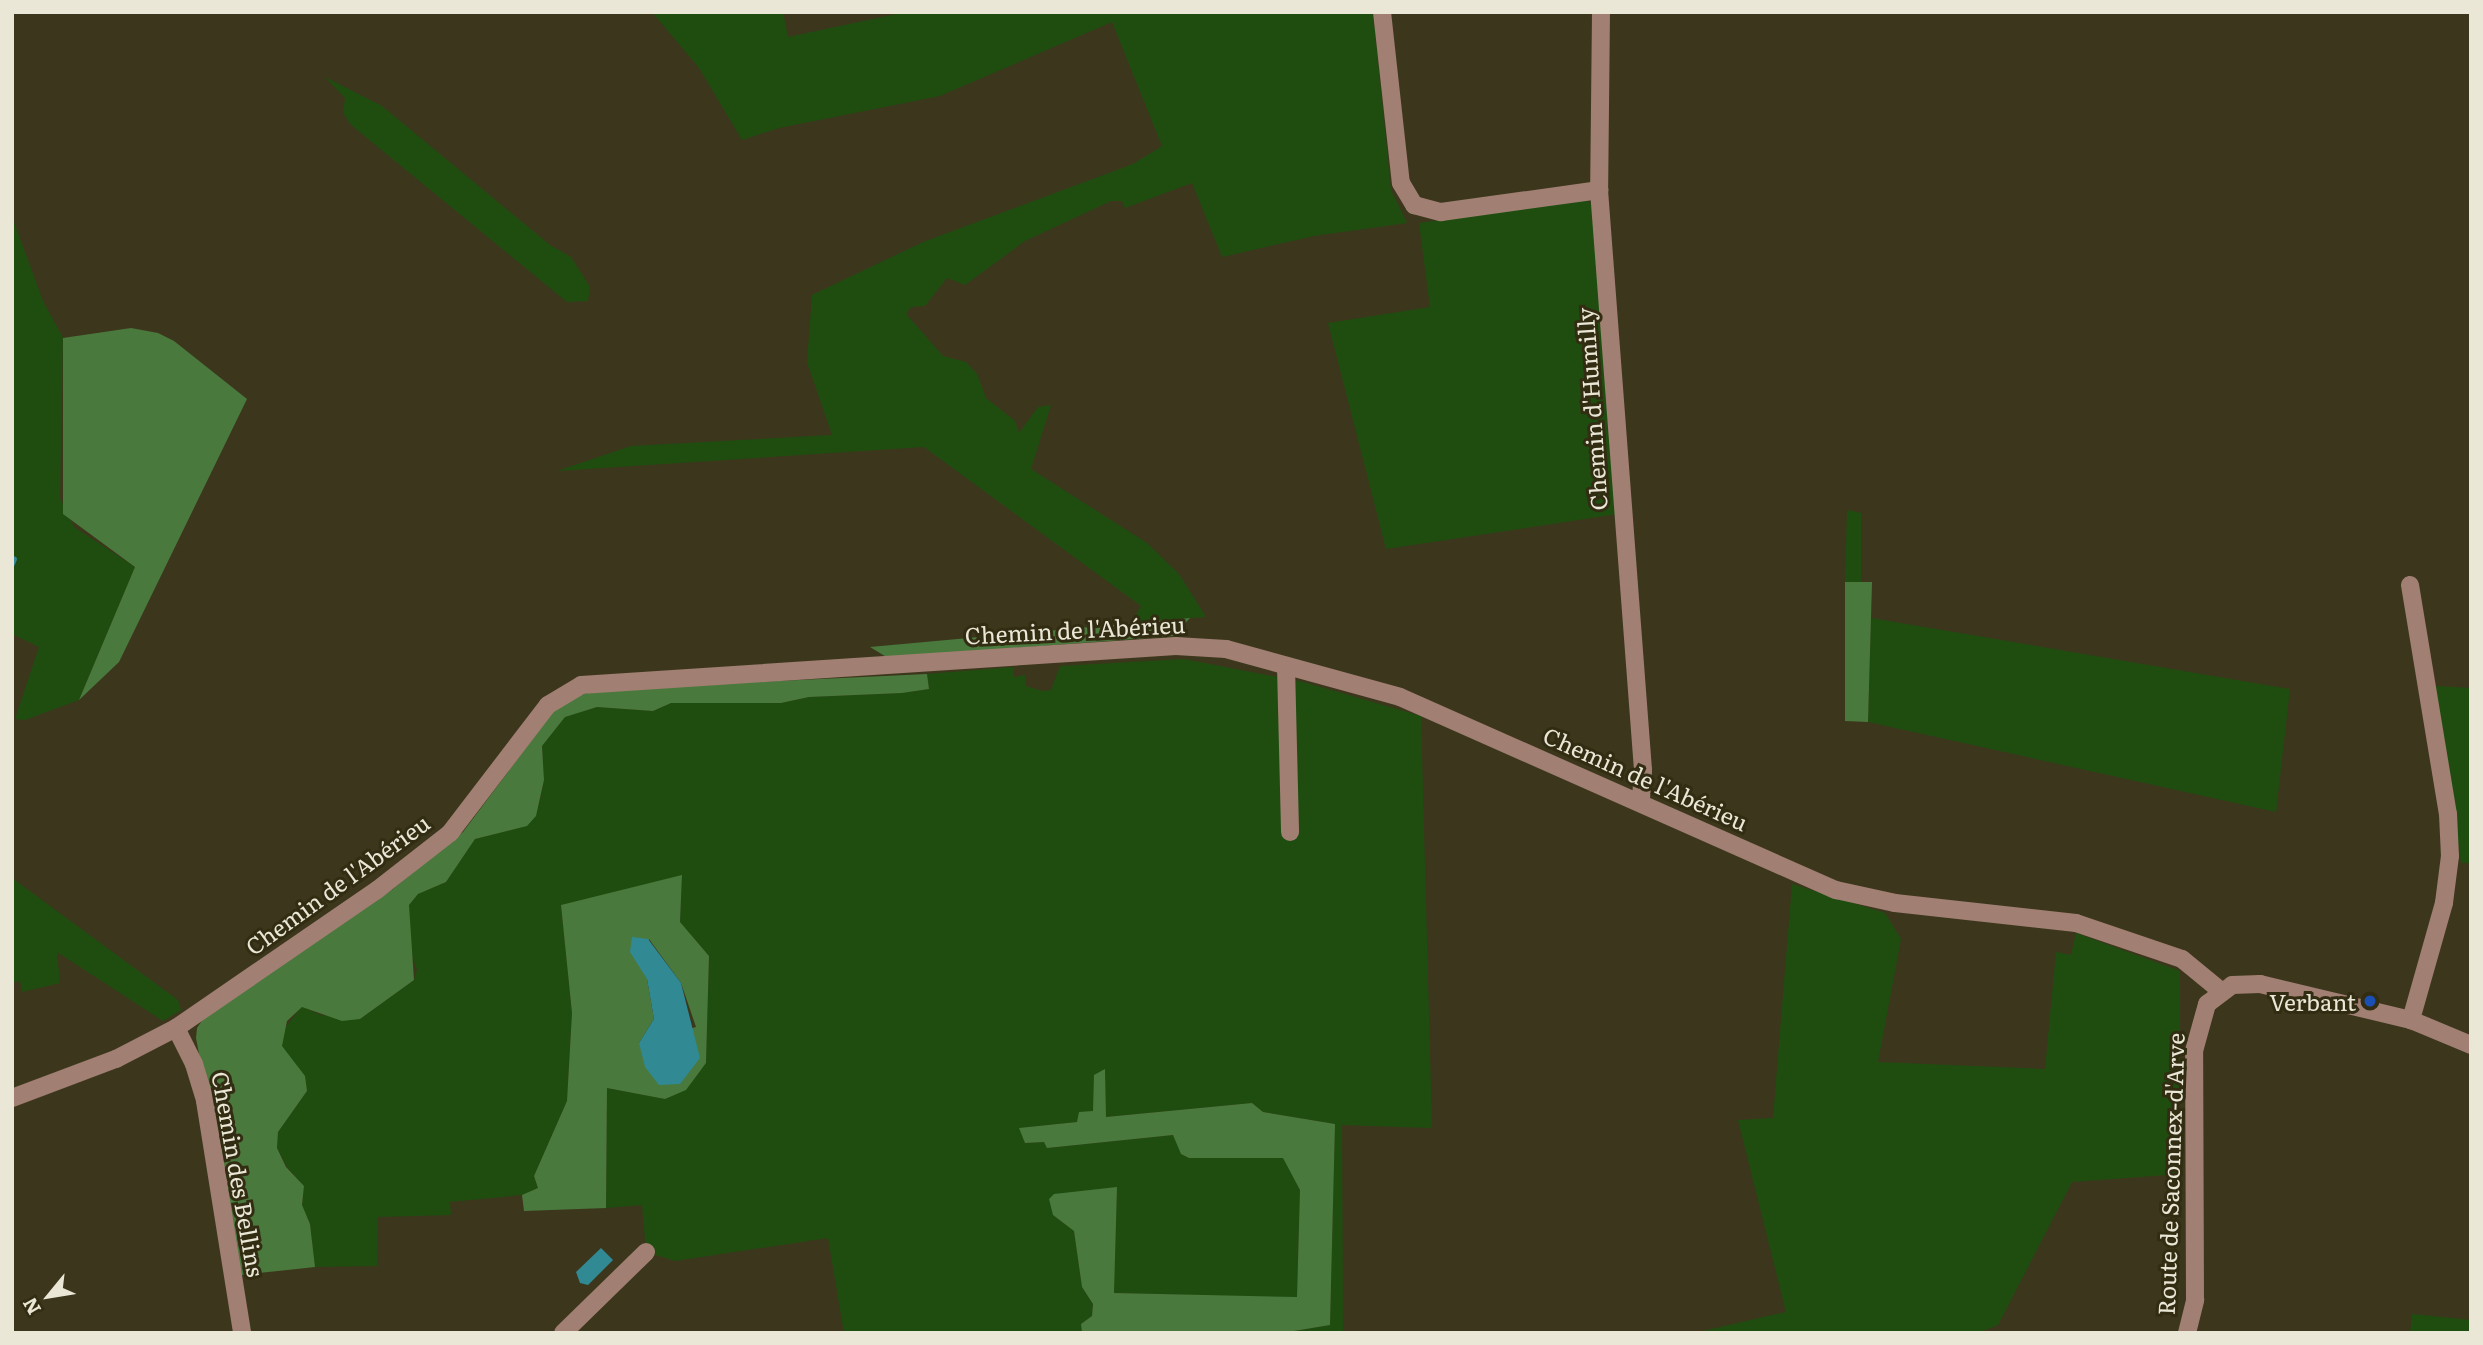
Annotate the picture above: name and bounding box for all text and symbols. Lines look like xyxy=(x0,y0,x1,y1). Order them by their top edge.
street label: Chemin d'Humilly xyxy=(1570,307,1612,511)
street label: Chemin de l'Abérieu xyxy=(964,609,1186,649)
street label: Chemin de l'Abérieu xyxy=(1539,720,1753,836)
street label: Chemin de l'Abérieu xyxy=(240,808,434,960)
place label: Verbant xyxy=(2269,987,2356,1015)
marker: Verbant xyxy=(2362,993,2378,1009)
street label: Route de Saconnex-d'Arve xyxy=(2151,1032,2189,1316)
street label: Chemin des Bellins xyxy=(207,1069,271,1279)
north arrow xyxy=(14,1261,84,1331)
text: N xyxy=(15,1293,47,1320)

